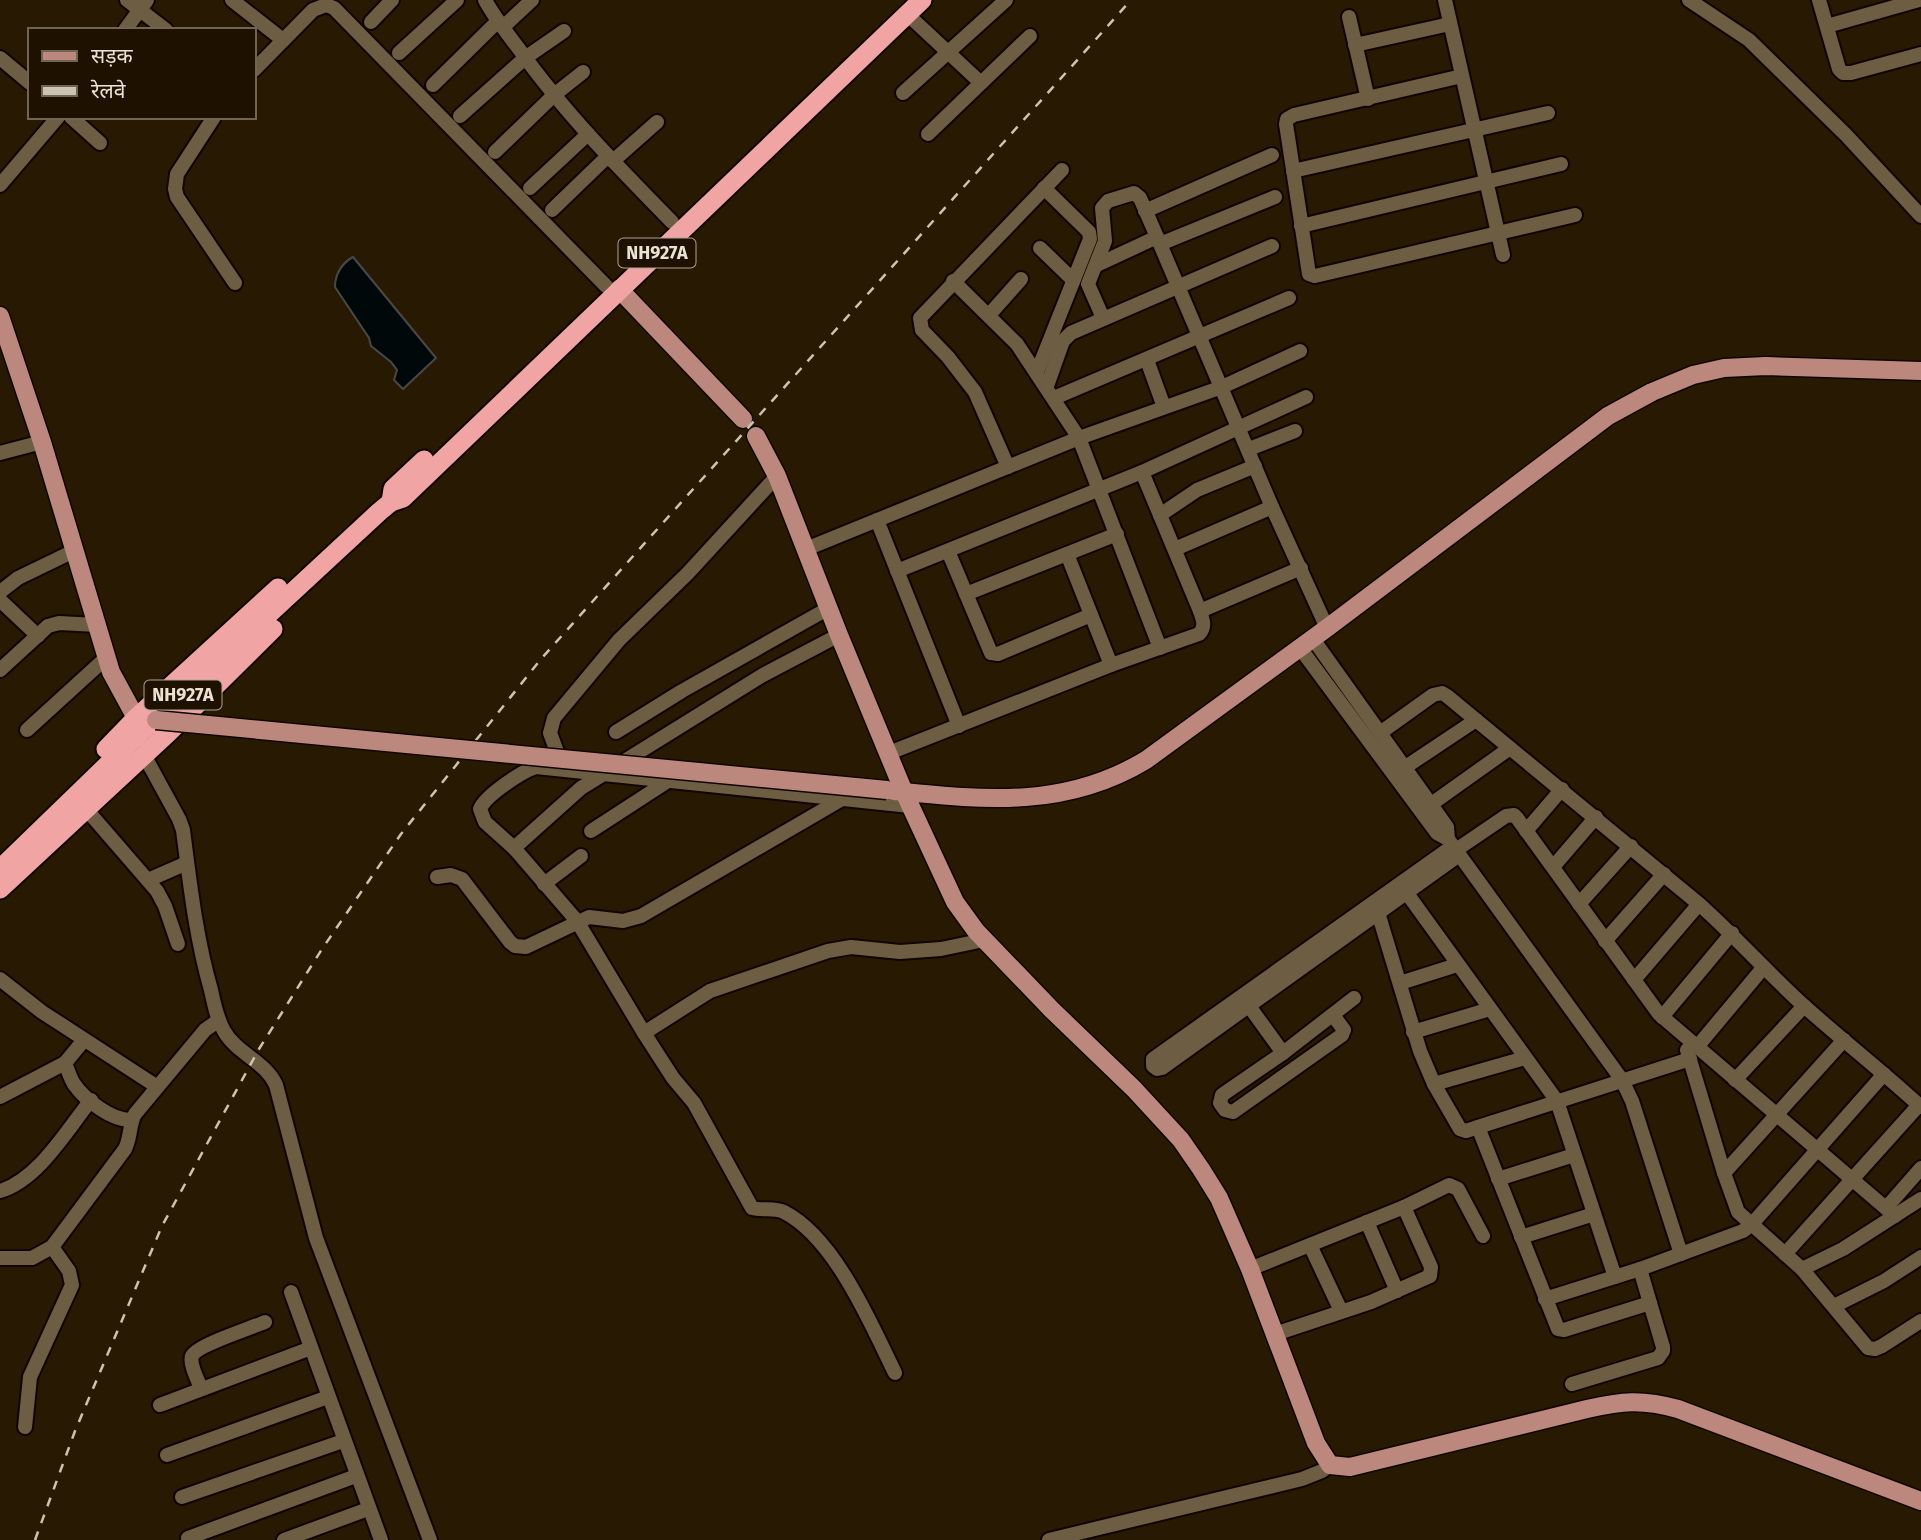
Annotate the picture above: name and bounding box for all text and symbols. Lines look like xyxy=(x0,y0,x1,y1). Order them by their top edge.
legend xyxy=(28,28,256,119)
text: सड़क xyxy=(91,43,133,69)
text: रेलवे xyxy=(90,78,126,104)
road number: NH927A xyxy=(618,239,696,268)
road number: NH927A xyxy=(144,680,222,710)

